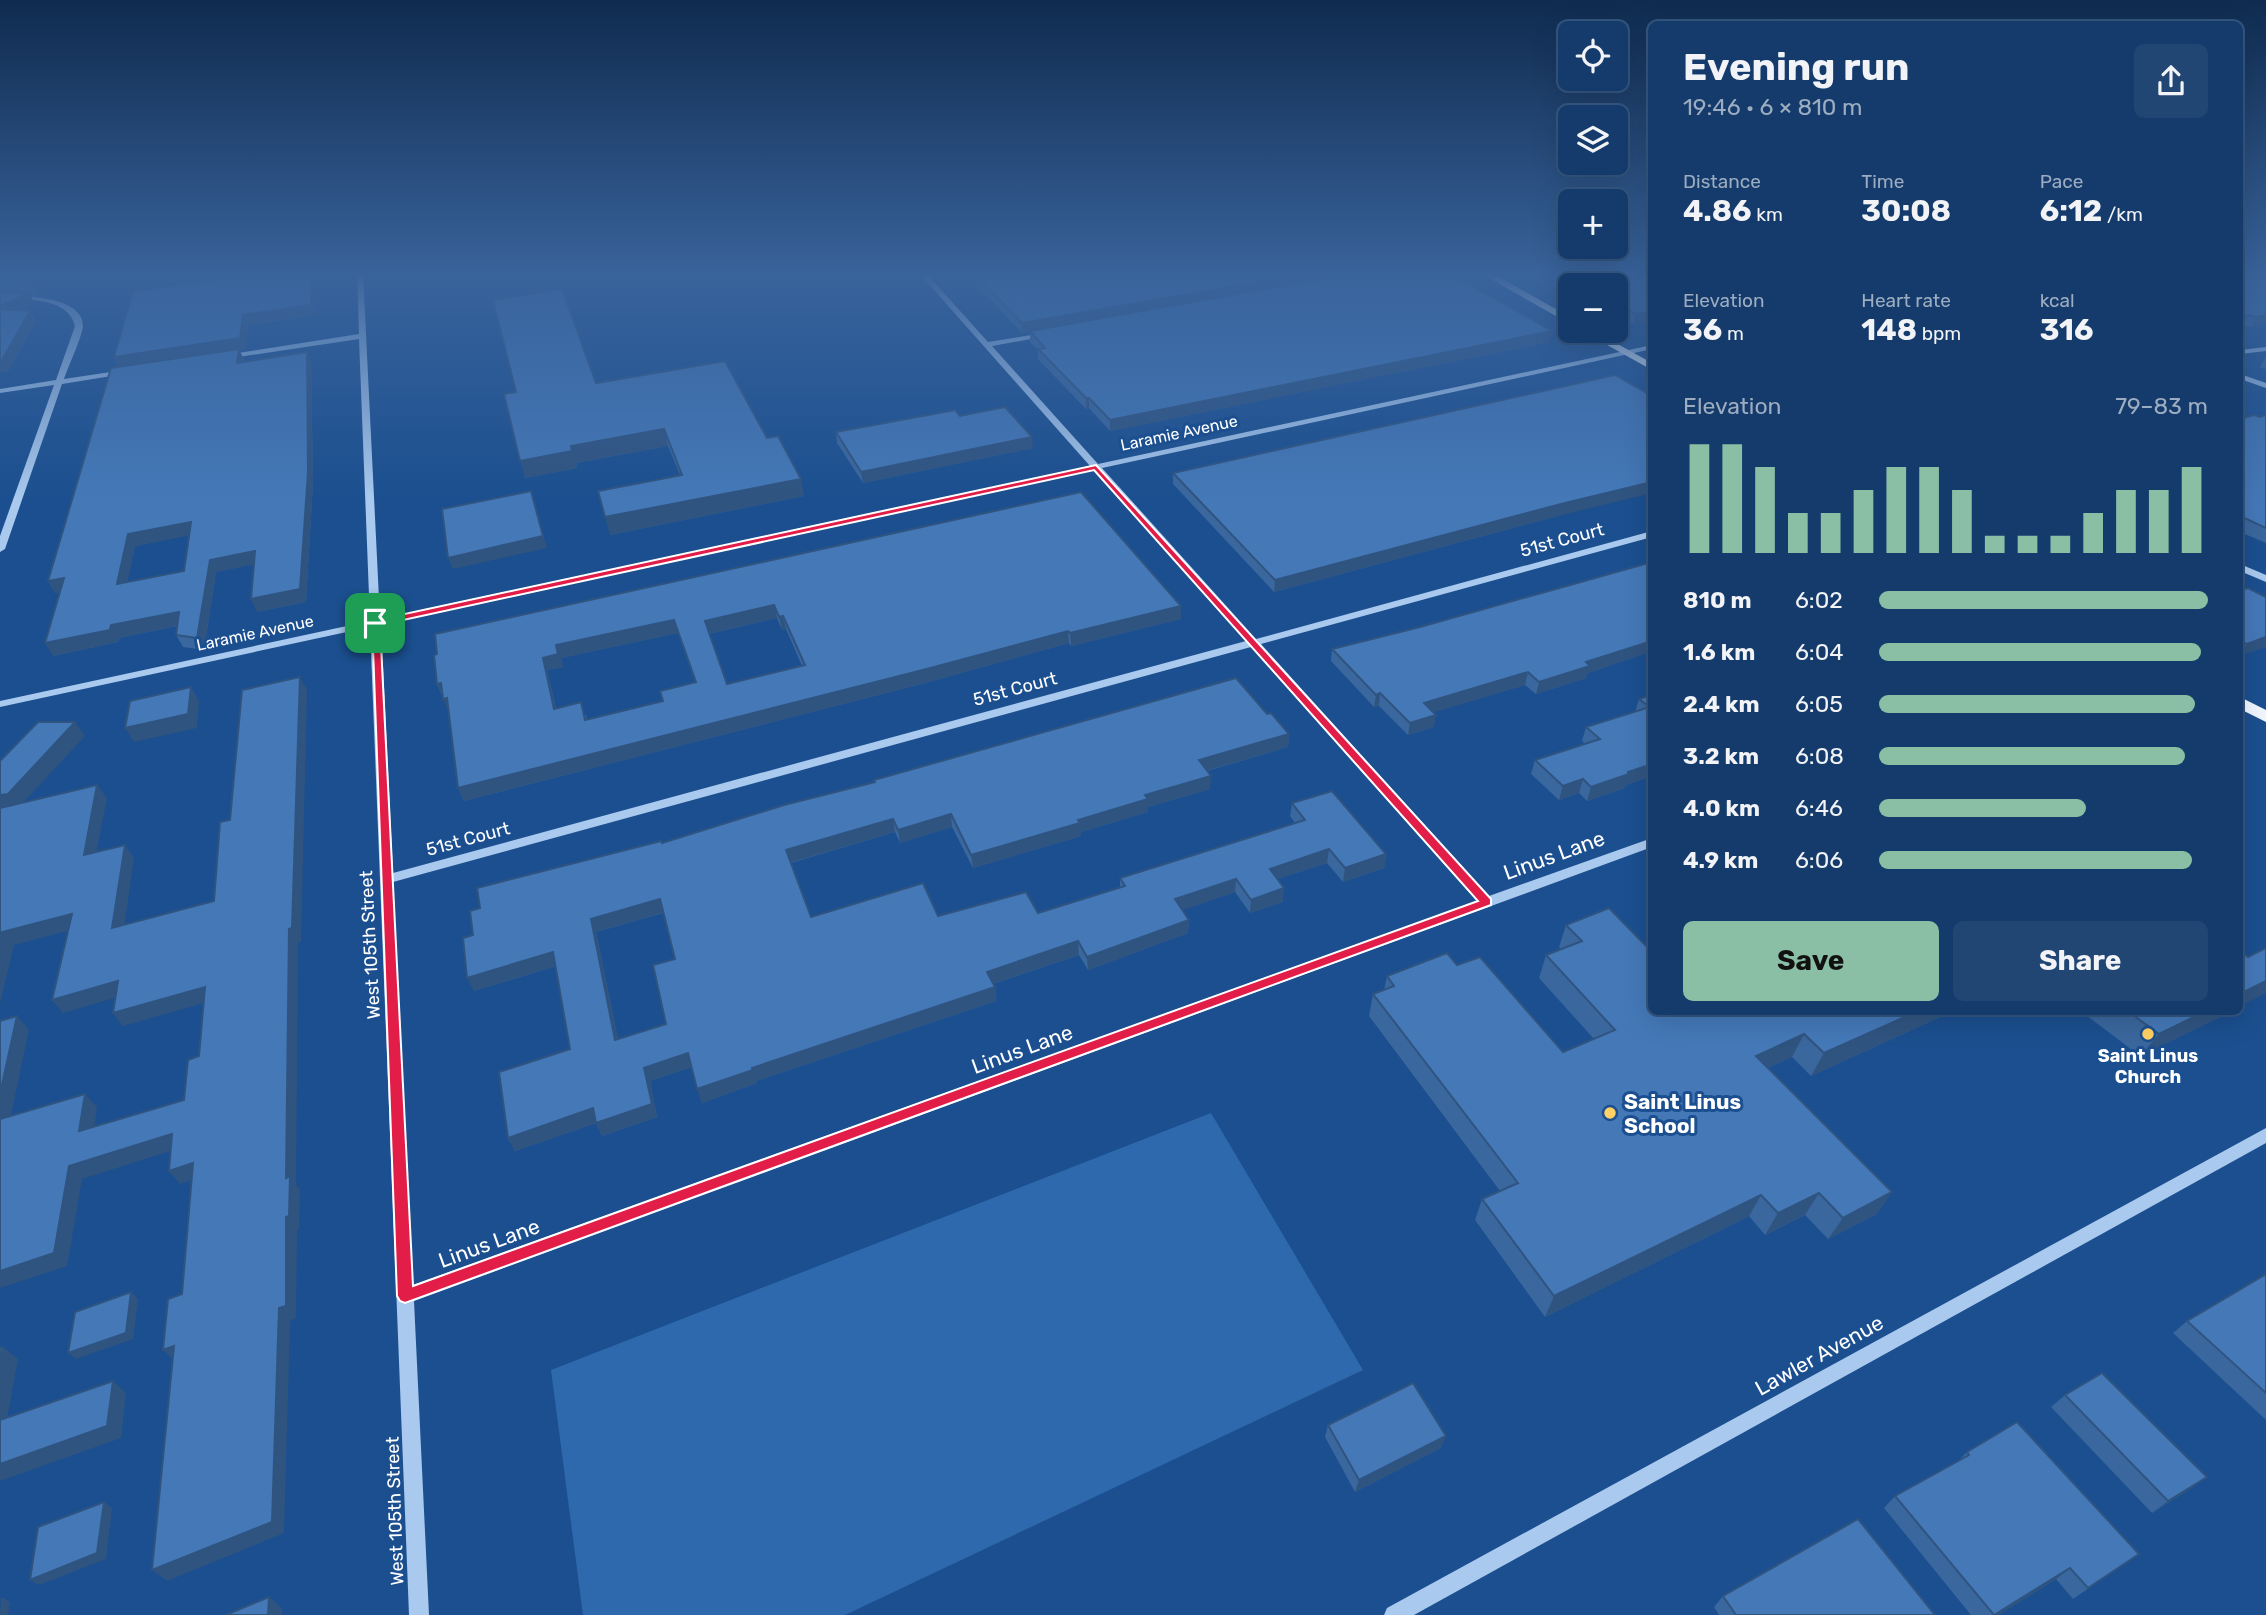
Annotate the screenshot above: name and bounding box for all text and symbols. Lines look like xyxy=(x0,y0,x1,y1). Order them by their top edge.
map controls xyxy=(1558,21,1628,343)
button: locate xyxy=(1558,21,1628,91)
text: Evening run xyxy=(1683,44,1909,90)
button: share xyxy=(2134,44,2208,118)
text: 19:46 · 6 × 810 m xyxy=(1683,93,1863,121)
button: layers xyxy=(1558,105,1628,175)
text: Distance xyxy=(1683,170,1761,193)
text: Time xyxy=(1861,170,1904,193)
text: Pace xyxy=(2040,170,2083,193)
button: + xyxy=(1558,189,1628,259)
text: 4.86 xyxy=(1683,193,1752,229)
text: 30:08 xyxy=(1861,193,1951,229)
text: 6:12 xyxy=(2040,193,2102,229)
text: km xyxy=(1752,203,1783,226)
text: /km xyxy=(2102,203,2143,226)
button: − xyxy=(1558,273,1628,343)
text: Elevation xyxy=(1683,289,1764,312)
text: Heart rate xyxy=(1861,289,1951,312)
text: kcal xyxy=(2040,289,2075,312)
text: 36 xyxy=(1683,312,1722,348)
text: 148 xyxy=(1861,312,1917,348)
text: 316 xyxy=(2040,312,2093,348)
text: m xyxy=(1722,322,1744,345)
text: bpm xyxy=(1917,322,1961,345)
text: Elevation xyxy=(1683,392,1782,420)
text: 79–83 m xyxy=(2115,392,2208,420)
street label: Laramie Avenue xyxy=(1119,411,1239,455)
street label: 51st Court xyxy=(1518,518,1606,562)
text: 810 m xyxy=(1683,586,1752,614)
text: 6:02 xyxy=(1795,586,1843,614)
pin xyxy=(345,593,405,653)
icon: arrive xyxy=(356,604,394,642)
street label: Laramie Avenue xyxy=(195,611,315,655)
text: 1.6 km xyxy=(1683,638,1755,666)
text: 6:04 xyxy=(1795,638,1844,666)
street label: 51st Court xyxy=(971,667,1059,711)
text: 2.4 km xyxy=(1683,690,1759,718)
text: 6:05 xyxy=(1795,690,1843,718)
text: 3.2 km xyxy=(1683,742,1759,770)
text: 6:08 xyxy=(1795,742,1844,770)
text: 4.0 km xyxy=(1683,794,1760,822)
text: 6:46 xyxy=(1795,794,1843,822)
street label: 51st Court xyxy=(424,817,512,861)
street label: Linus Lane xyxy=(1500,825,1608,885)
text: 4.9 km xyxy=(1683,846,1758,874)
text: 6:06 xyxy=(1795,846,1843,874)
street label: West 105th Street xyxy=(355,870,385,1020)
button: Save xyxy=(1683,921,1939,1001)
button: Share xyxy=(1953,921,2208,1001)
street label: Linus Lane xyxy=(968,1019,1076,1079)
marker: Saint Linus Church xyxy=(2140,1026,2156,1042)
place label: Saint Linus Church xyxy=(2098,1045,2198,1088)
place label: Saint Linus School xyxy=(1624,1089,1741,1138)
marker: Saint Linus School xyxy=(1602,1105,1618,1121)
street label: Linus Lane xyxy=(435,1213,543,1273)
street label: Lawler Avenue xyxy=(1751,1309,1887,1401)
street label: West 105th Street xyxy=(381,1436,409,1586)

